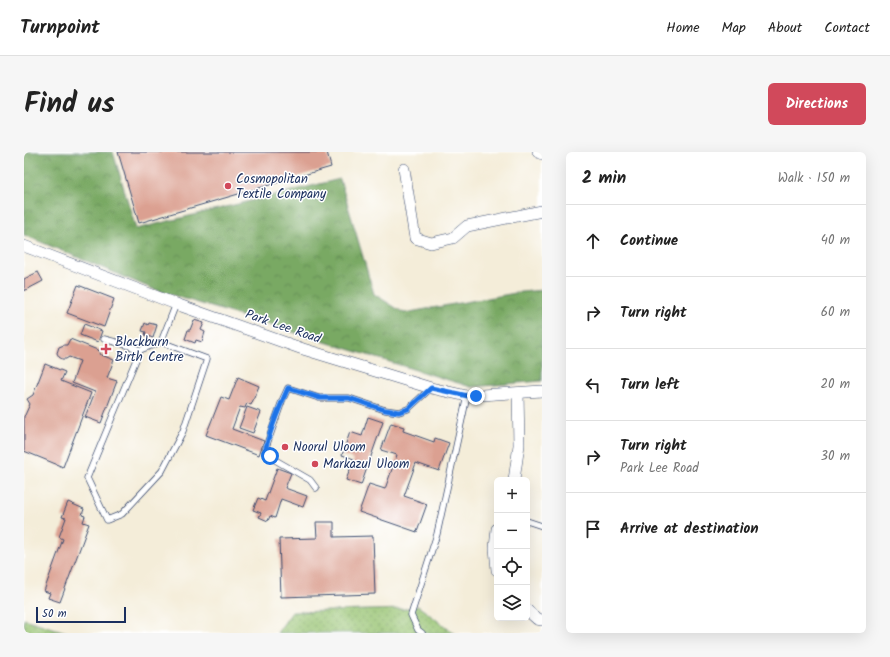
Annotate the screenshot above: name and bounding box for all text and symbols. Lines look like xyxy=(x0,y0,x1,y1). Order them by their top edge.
text: Turnpoint xyxy=(20,13,100,43)
text: Home xyxy=(666,17,700,39)
text: Map xyxy=(722,17,746,39)
text: About xyxy=(768,17,802,39)
text: Contact xyxy=(824,17,870,39)
text: Find us xyxy=(24,82,115,127)
button: Directions xyxy=(768,83,866,125)
text: 2 min xyxy=(582,165,626,192)
text: Walk · 150 m xyxy=(778,168,850,189)
place label: Cosmopolitan Textile Company xyxy=(236,169,327,205)
marker: Cosmopolitan Textile Company xyxy=(223,181,233,191)
text: Continue xyxy=(620,229,678,253)
icon: ahead xyxy=(582,230,604,252)
text: 40 m xyxy=(821,230,850,251)
text: Turn right xyxy=(620,301,687,325)
icon: right xyxy=(582,302,604,324)
text: 60 m xyxy=(821,302,850,323)
street label: Park Lee Road xyxy=(242,304,324,350)
place label: Blackburn Birth Centre xyxy=(115,332,184,368)
marker: Blackburn Birth Centre xyxy=(100,343,112,355)
text: Turn left xyxy=(620,373,680,397)
icon: left xyxy=(582,374,604,396)
text: 20 m xyxy=(820,374,850,395)
route end xyxy=(467,387,485,405)
text: Turn right xyxy=(620,434,687,458)
place label: Noorul Uloom xyxy=(293,437,366,458)
marker: Noorul Uloom xyxy=(280,442,290,452)
icon: right xyxy=(582,446,604,468)
text: 30 m xyxy=(821,446,850,467)
route start xyxy=(261,447,279,465)
place label: Markazul Uloom xyxy=(323,454,409,475)
text: Park Lee Road xyxy=(620,458,699,479)
marker: Markazul Uloom xyxy=(310,459,320,469)
map controls xyxy=(494,477,530,621)
button: + xyxy=(494,477,530,513)
button: − xyxy=(494,513,530,549)
text: Arrive at destination xyxy=(620,517,759,541)
icon: arrive xyxy=(582,518,604,540)
button: locate xyxy=(494,549,530,585)
button: layers xyxy=(494,585,530,621)
scale bar xyxy=(36,605,126,624)
text: 50 m xyxy=(42,605,67,623)

